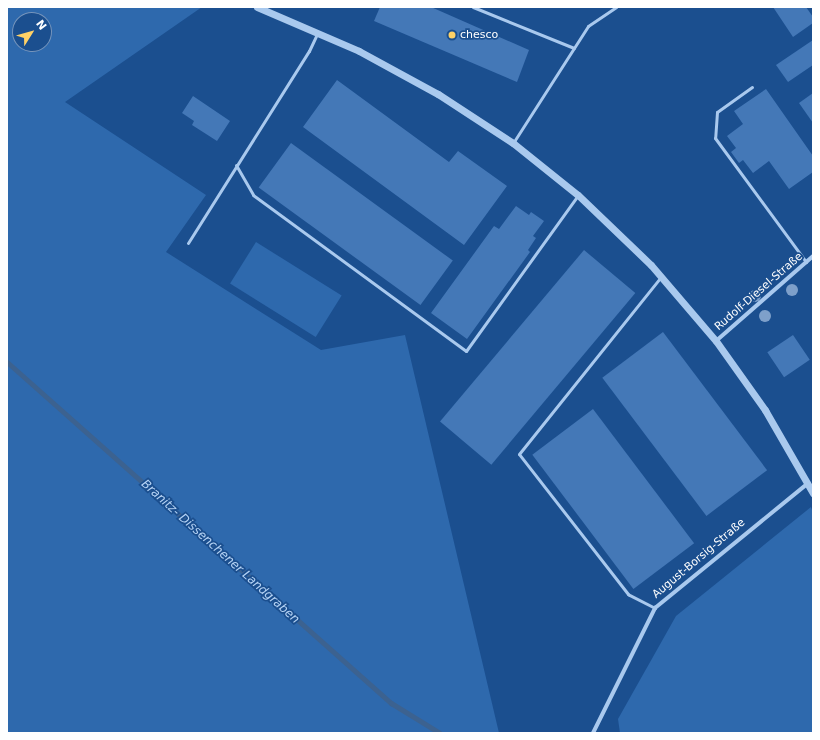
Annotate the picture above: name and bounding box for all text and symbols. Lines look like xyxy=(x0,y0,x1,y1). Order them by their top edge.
north arrow xyxy=(12,12,52,52)
text: N xyxy=(33,17,49,33)
place label: chesco xyxy=(460,28,498,42)
marker: chesco xyxy=(447,30,457,40)
street label: Rudolf-Diesel-Straße xyxy=(712,250,806,334)
water label: Branitz- Dissenchener Landgraben xyxy=(138,477,302,627)
street label: August-Borsig-Straße xyxy=(650,516,748,602)

